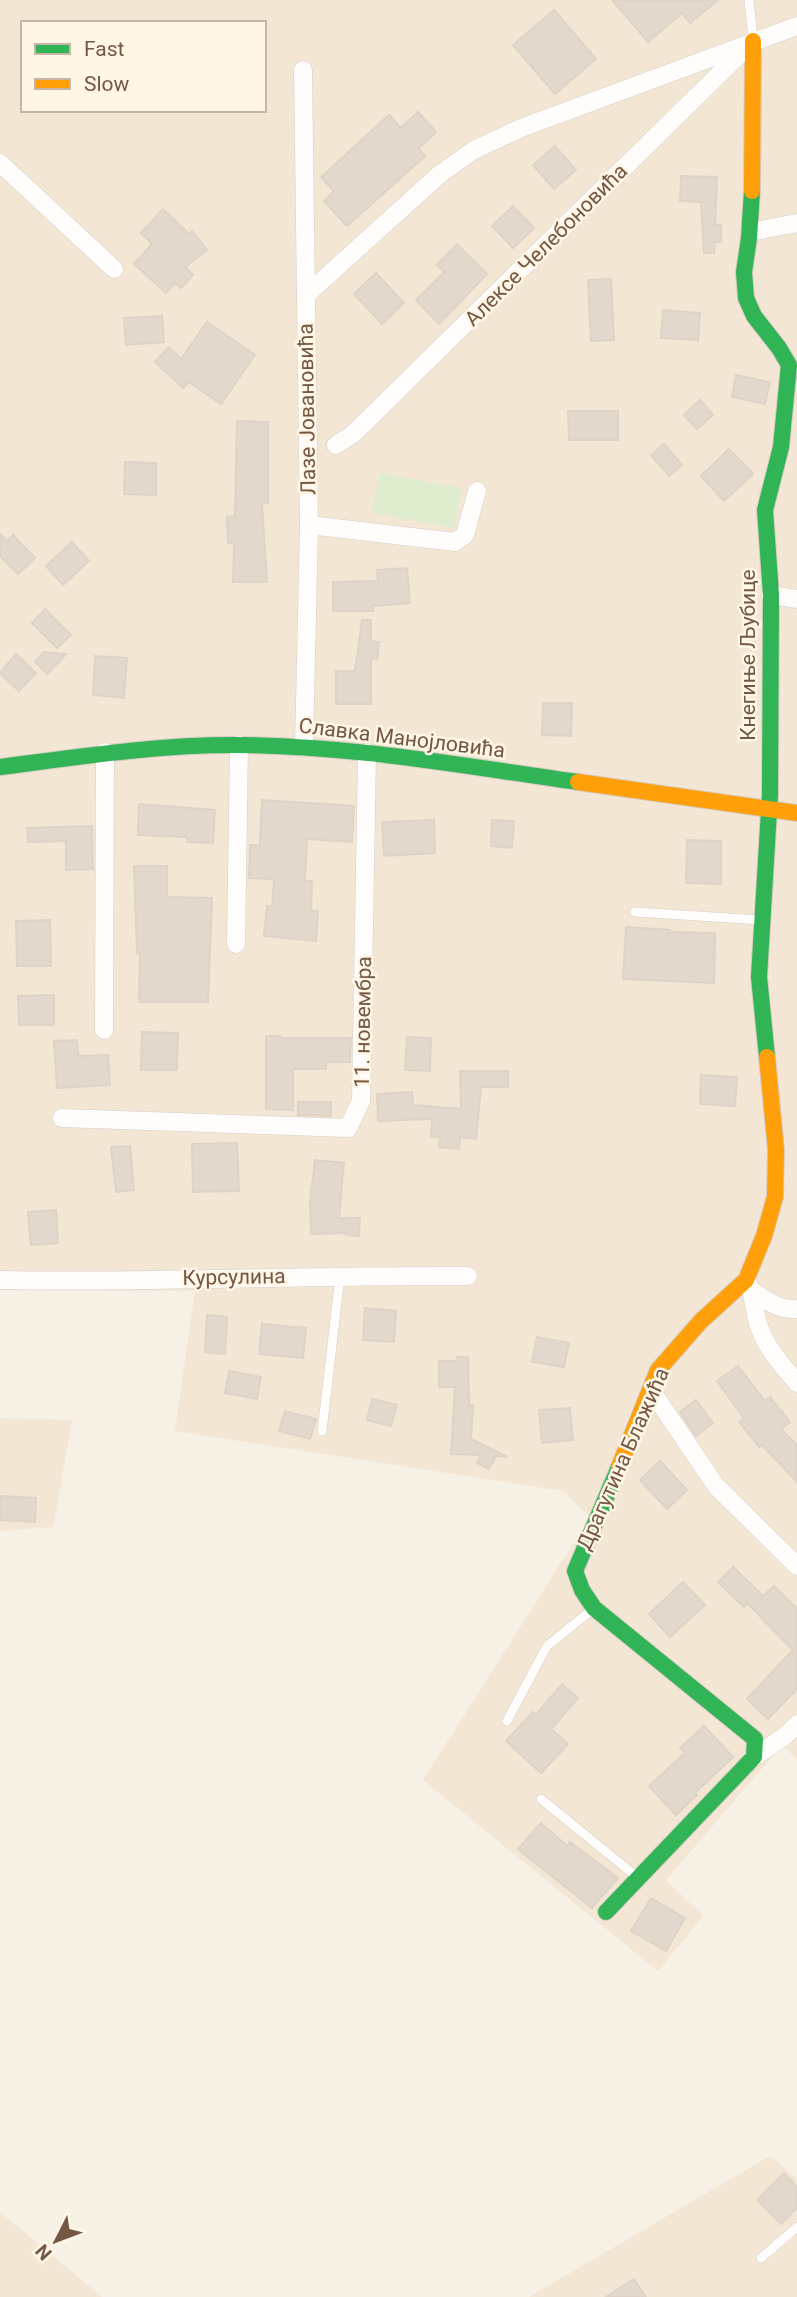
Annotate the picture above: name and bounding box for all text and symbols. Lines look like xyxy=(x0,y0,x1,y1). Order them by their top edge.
legend xyxy=(21,21,266,112)
text: Fast xyxy=(84,37,125,61)
text: Slow xyxy=(84,72,130,96)
street label: Алексе Челебоновића xyxy=(460,159,632,331)
street label: Лазе Јовановића xyxy=(294,323,320,495)
street label: Кнегиње Љубице xyxy=(736,569,760,741)
street label: Славка Манојловића xyxy=(297,713,507,763)
street label: 11. новембра xyxy=(350,956,376,1088)
street label: Курсулина xyxy=(182,1264,286,1290)
street label: Драгутина Блажића xyxy=(572,1364,674,1554)
north arrow xyxy=(21,2206,91,2276)
text: N xyxy=(31,2239,57,2265)

